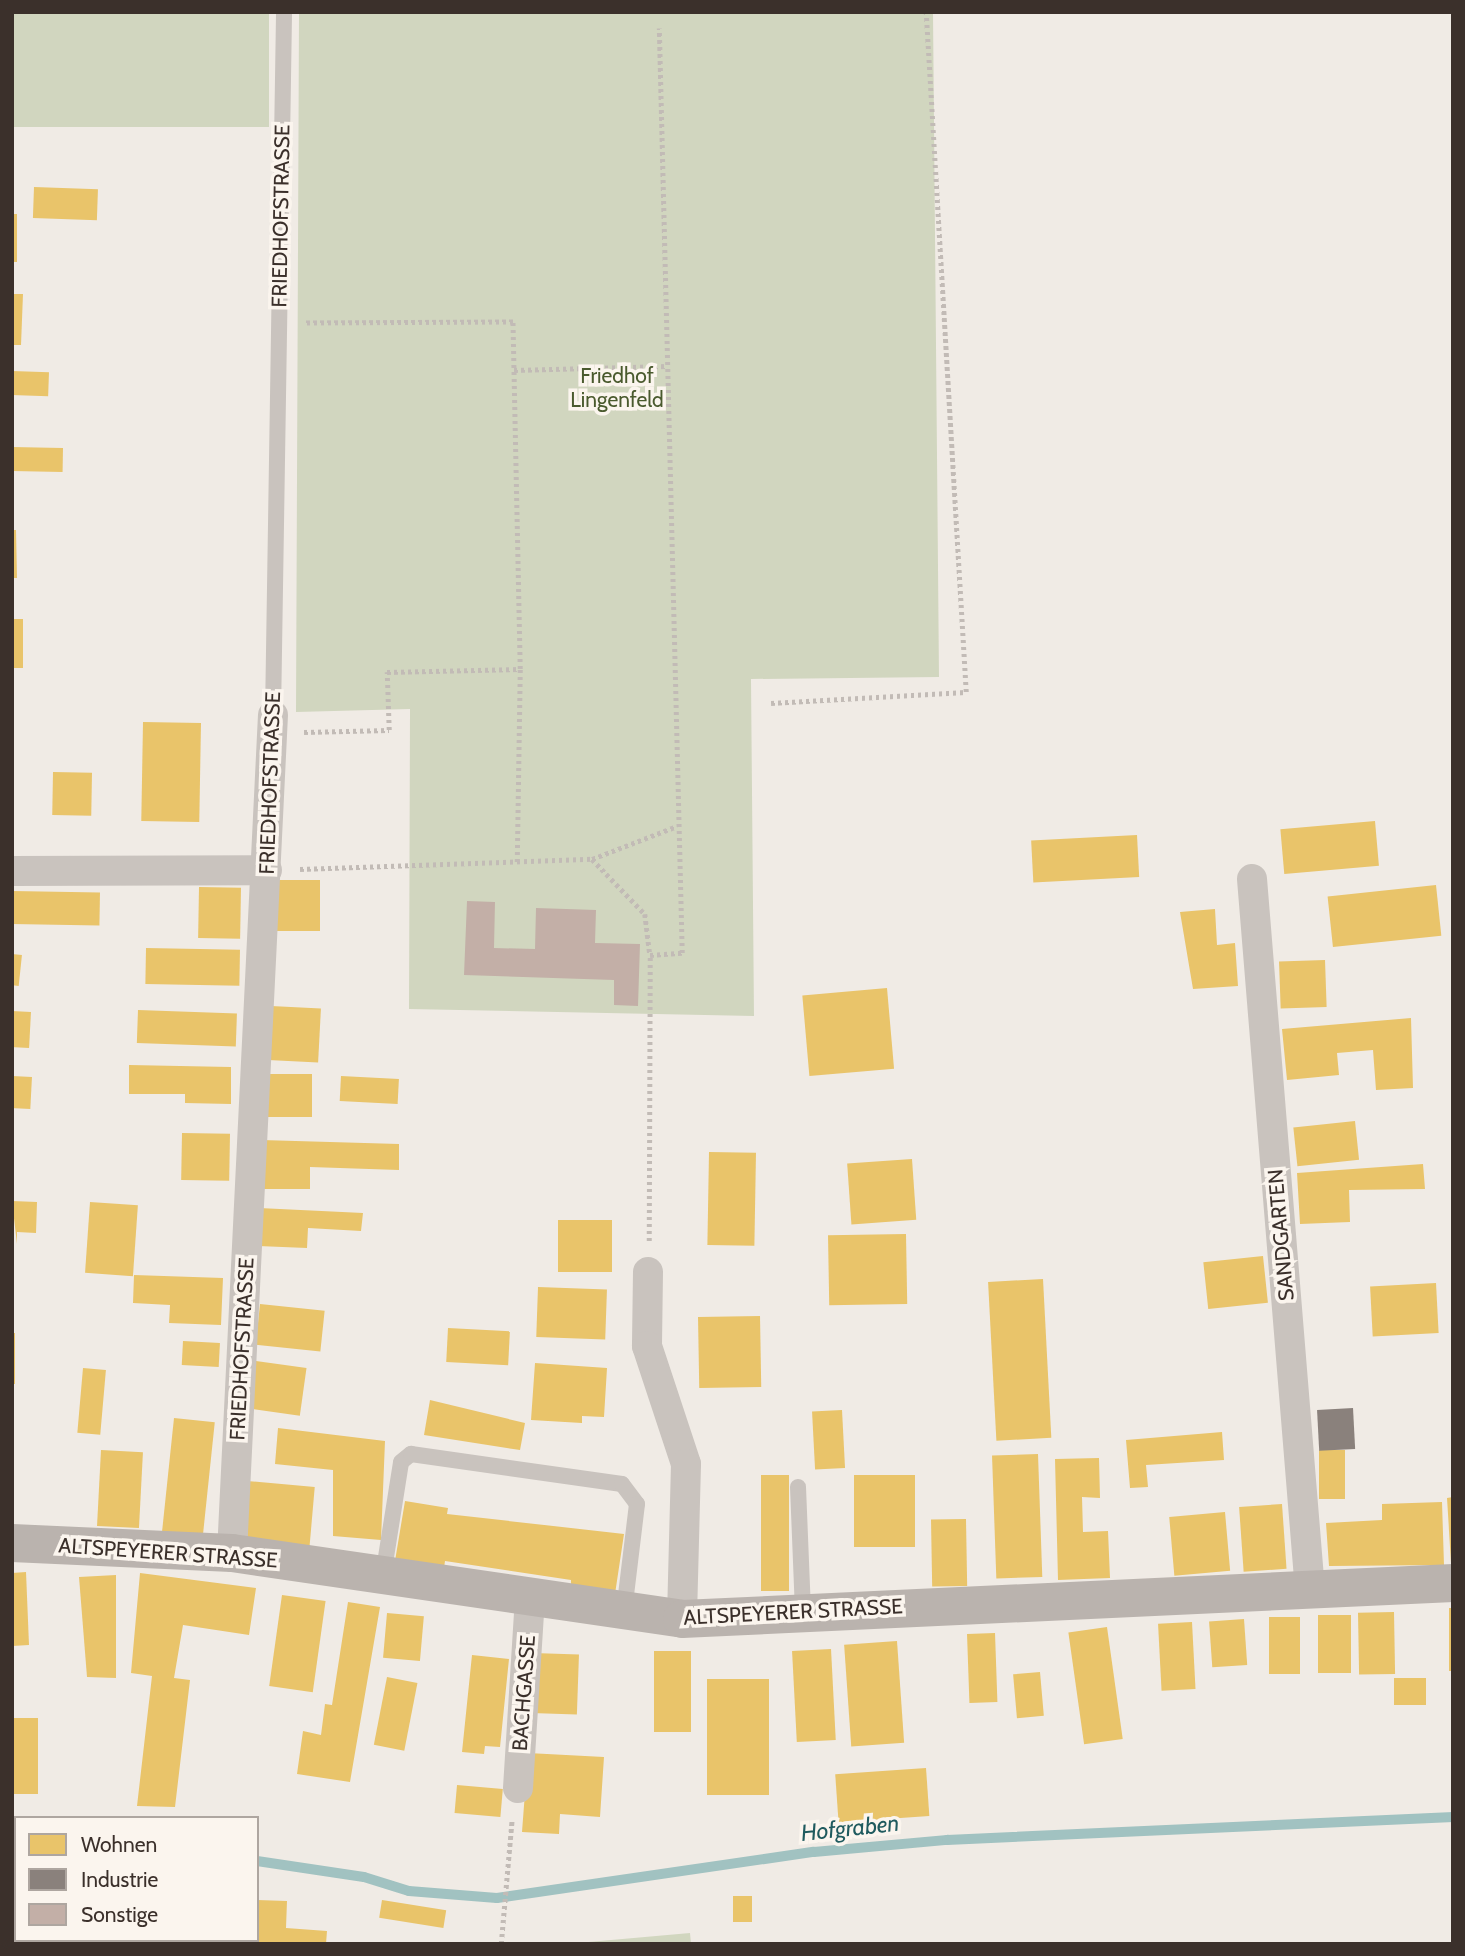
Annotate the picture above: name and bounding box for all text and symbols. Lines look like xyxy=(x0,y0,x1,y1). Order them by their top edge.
street label: FRIEDHOFSTRASSE xyxy=(267,124,295,308)
park label: Friedhof Lingenfeld xyxy=(570,363,664,413)
street label: FRIEDHOFSTRASSE xyxy=(254,691,286,875)
street label: SANDGARTEN xyxy=(1263,1168,1299,1302)
street label: FRIEDHOFSTRASSE xyxy=(225,1257,259,1441)
street label: ALTSPEYERER STRASSE xyxy=(58,1533,278,1573)
street label: ALTSPEYERER STRASSE xyxy=(683,1594,903,1630)
street label: BACHGASSE xyxy=(507,1634,541,1752)
water label: Hofgraben xyxy=(800,1809,900,1847)
legend xyxy=(14,1816,259,1942)
text: Wohnen xyxy=(81,1832,157,1857)
text: Industrie xyxy=(81,1867,158,1892)
text: Sonstige xyxy=(81,1902,158,1927)

